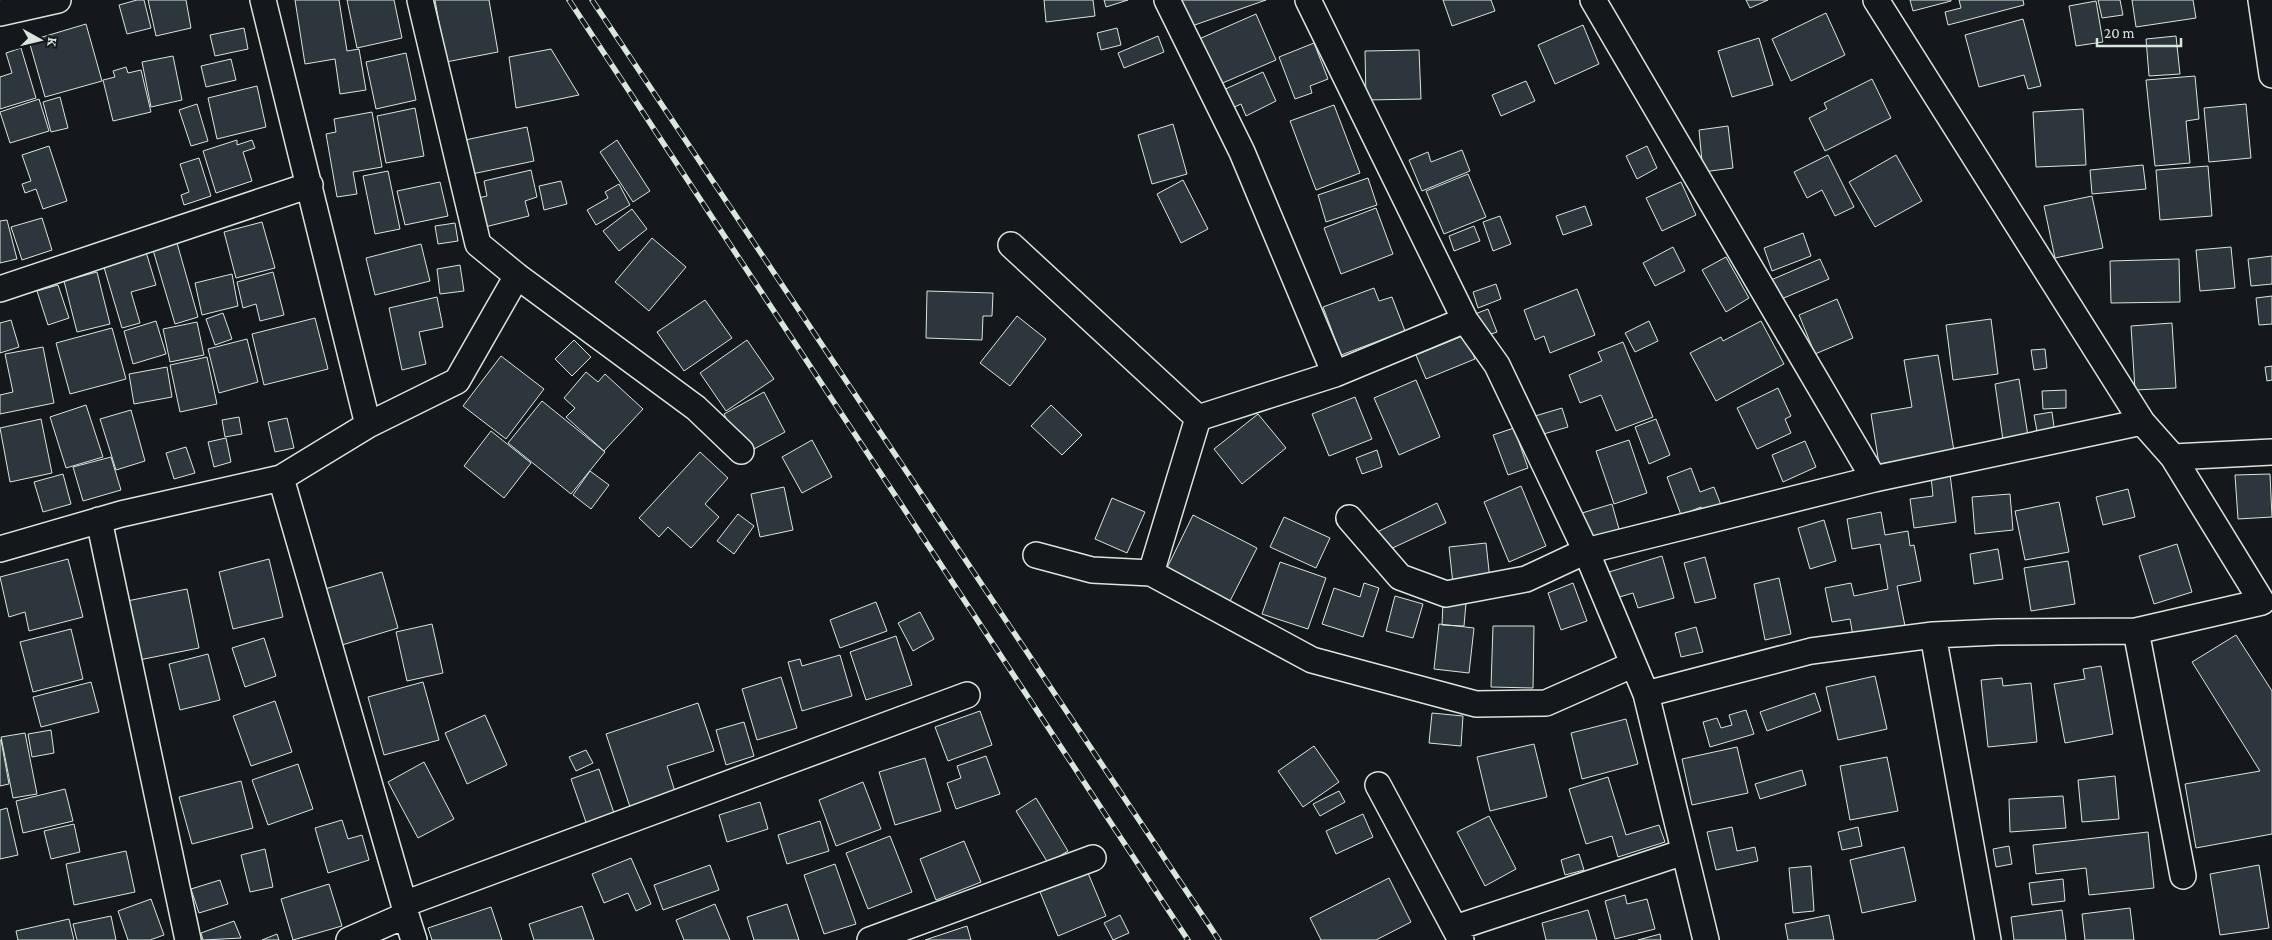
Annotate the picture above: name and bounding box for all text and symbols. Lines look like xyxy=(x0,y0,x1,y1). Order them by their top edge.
north arrow xyxy=(15,15,65,65)
scale bar xyxy=(2097,15,2181,47)
text: 20 m xyxy=(2104,25,2135,41)
text: K xyxy=(44,36,61,48)

